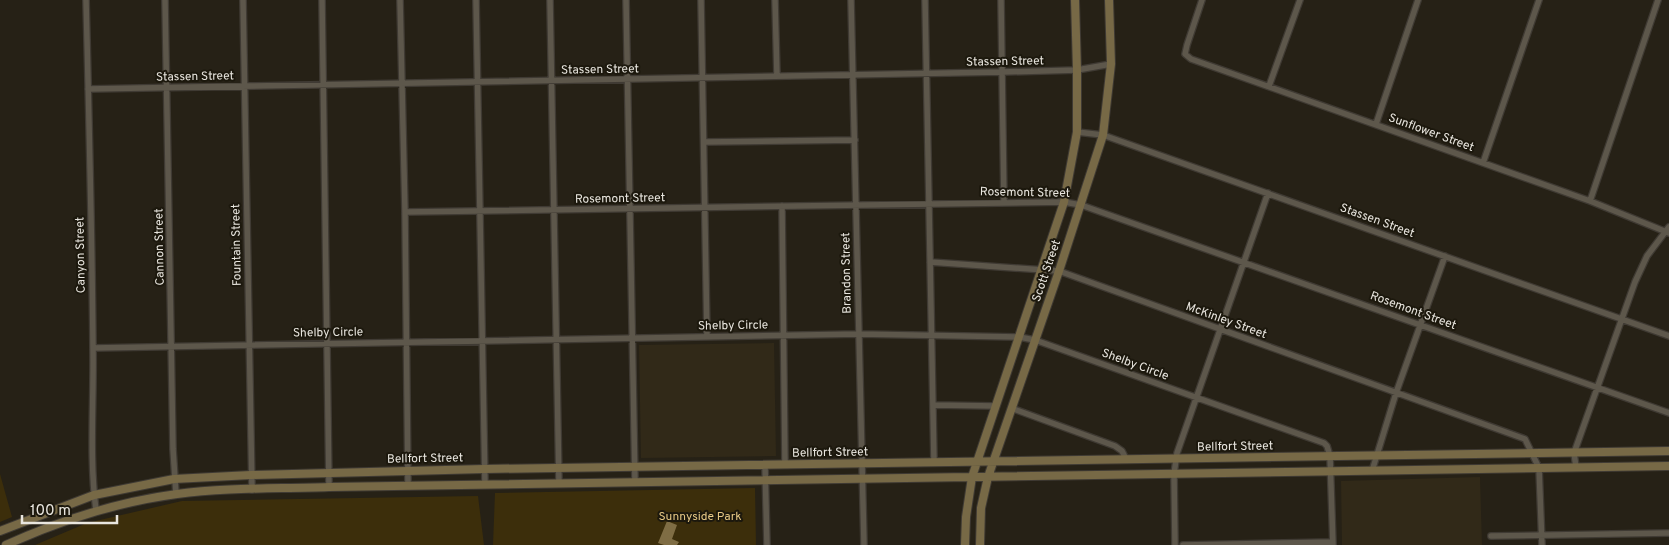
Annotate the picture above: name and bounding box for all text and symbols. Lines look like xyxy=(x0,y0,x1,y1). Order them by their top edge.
street label: Stassen Street xyxy=(966,53,1044,71)
street label: Stassen Street xyxy=(561,61,639,79)
street label: Stassen Street xyxy=(156,68,234,86)
street label: Sunflower Street xyxy=(1386,110,1476,156)
street label: Rosemont Street xyxy=(980,184,1070,202)
street label: Rosemont Street xyxy=(575,190,665,208)
street label: Stassen Street xyxy=(1338,200,1416,242)
street label: Fountain Street xyxy=(228,204,246,286)
street label: Cannon Street xyxy=(151,208,169,286)
street label: Canyon Street xyxy=(72,217,90,293)
street label: Brandon Street xyxy=(838,232,856,314)
street label: Scott Street xyxy=(1029,238,1065,304)
street label: Rosemont Street xyxy=(1368,288,1458,334)
street label: McKinley Street xyxy=(1183,299,1269,343)
street label: Shelby Circle xyxy=(698,317,768,335)
street label: Shelby Circle xyxy=(293,324,363,342)
street label: Shelby Circle xyxy=(1099,345,1171,385)
street label: Bellfort Street xyxy=(1197,438,1273,456)
street label: Bellfort Street xyxy=(792,444,868,462)
street label: Bellfort Street xyxy=(387,450,463,468)
scale bar xyxy=(22,492,118,524)
text: 100 m xyxy=(30,502,71,521)
park label: Sunnyside Park xyxy=(658,509,742,525)

